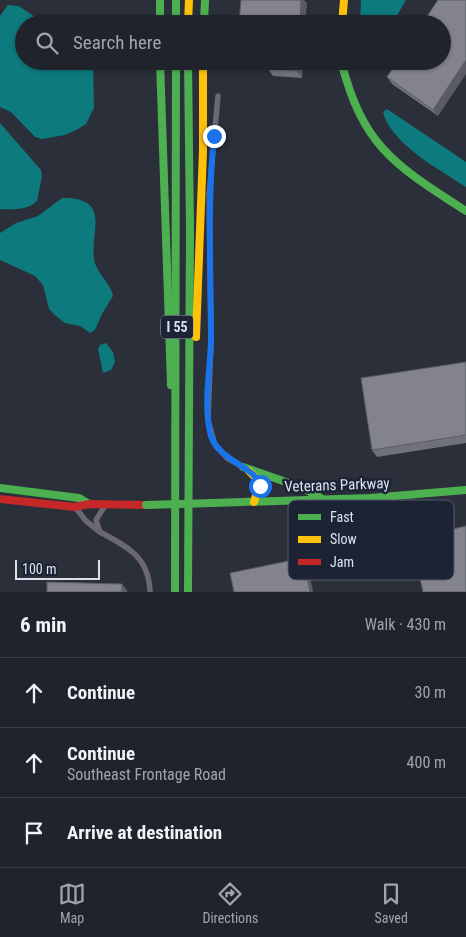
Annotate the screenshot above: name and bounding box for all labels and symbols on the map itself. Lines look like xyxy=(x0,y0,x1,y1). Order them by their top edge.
route end xyxy=(203,125,226,148)
road number: I 55 xyxy=(161,316,193,338)
street label: Veterans Parkway xyxy=(284,474,390,496)
route start xyxy=(249,475,272,498)
legend xyxy=(288,500,454,580)
text: Fast xyxy=(330,509,354,525)
text: Slow xyxy=(330,531,357,547)
text: Jam xyxy=(330,554,354,570)
scale bar xyxy=(15,557,100,580)

